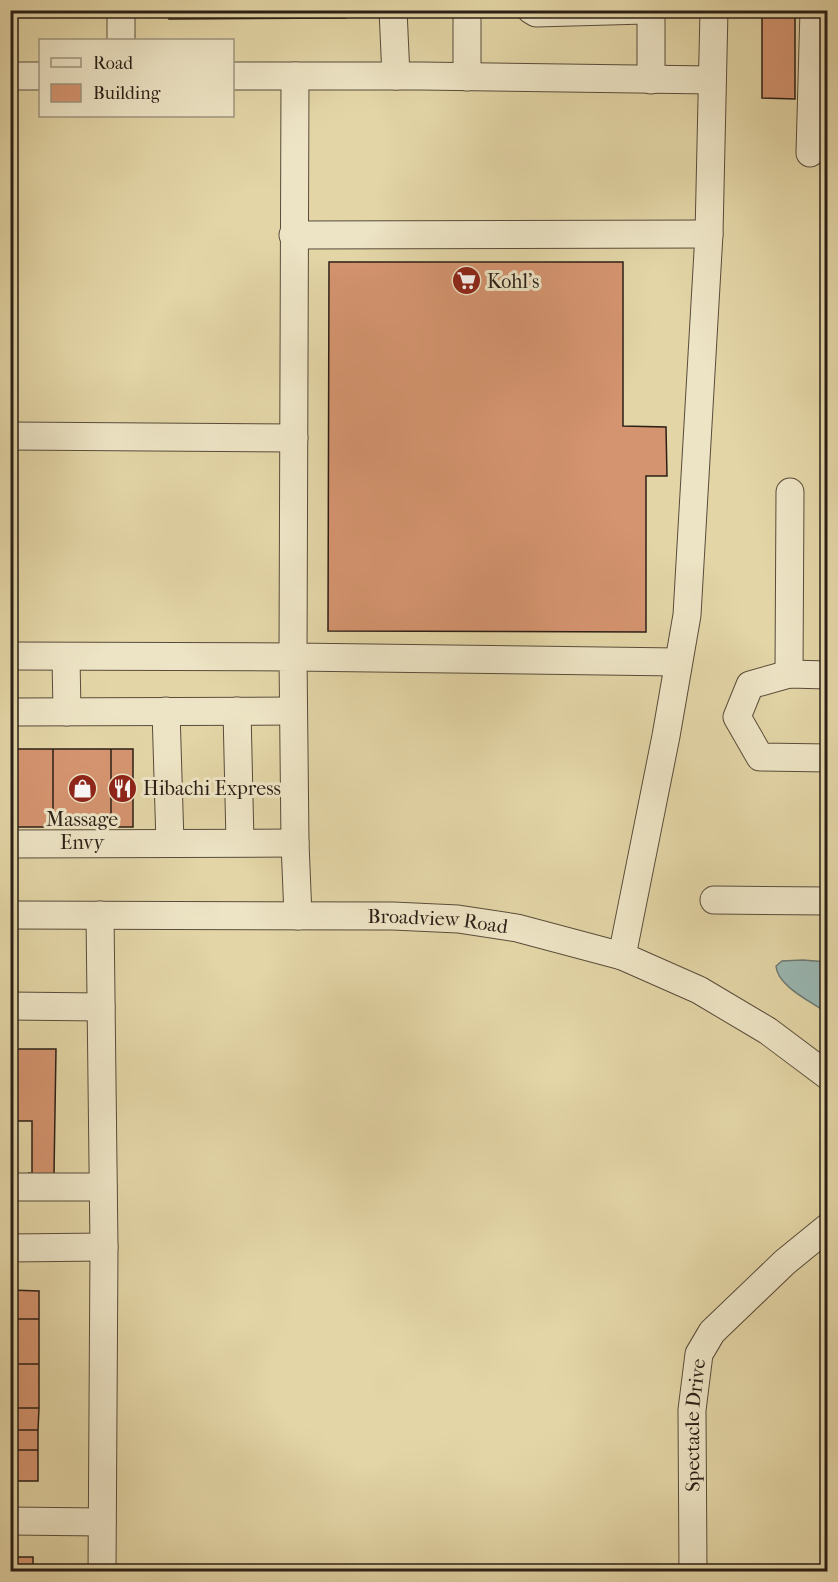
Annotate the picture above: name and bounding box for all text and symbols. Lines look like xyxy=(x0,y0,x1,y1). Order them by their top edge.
legend xyxy=(39,39,234,117)
text: Road xyxy=(93,53,133,74)
text: Building xyxy=(93,83,161,104)
supermarket icon: Kohl's xyxy=(450,265,482,297)
place label: Kohl's xyxy=(487,270,539,293)
shop icon: Massage Envy xyxy=(66,772,98,804)
restaurant icon: Hibachi Express xyxy=(106,772,138,804)
place label: Hibachi Express xyxy=(143,777,281,800)
place label: Massage Envy xyxy=(46,808,118,854)
street label: Broadview Road xyxy=(368,904,511,938)
street label: Spectacle Drive xyxy=(680,1357,710,1492)

